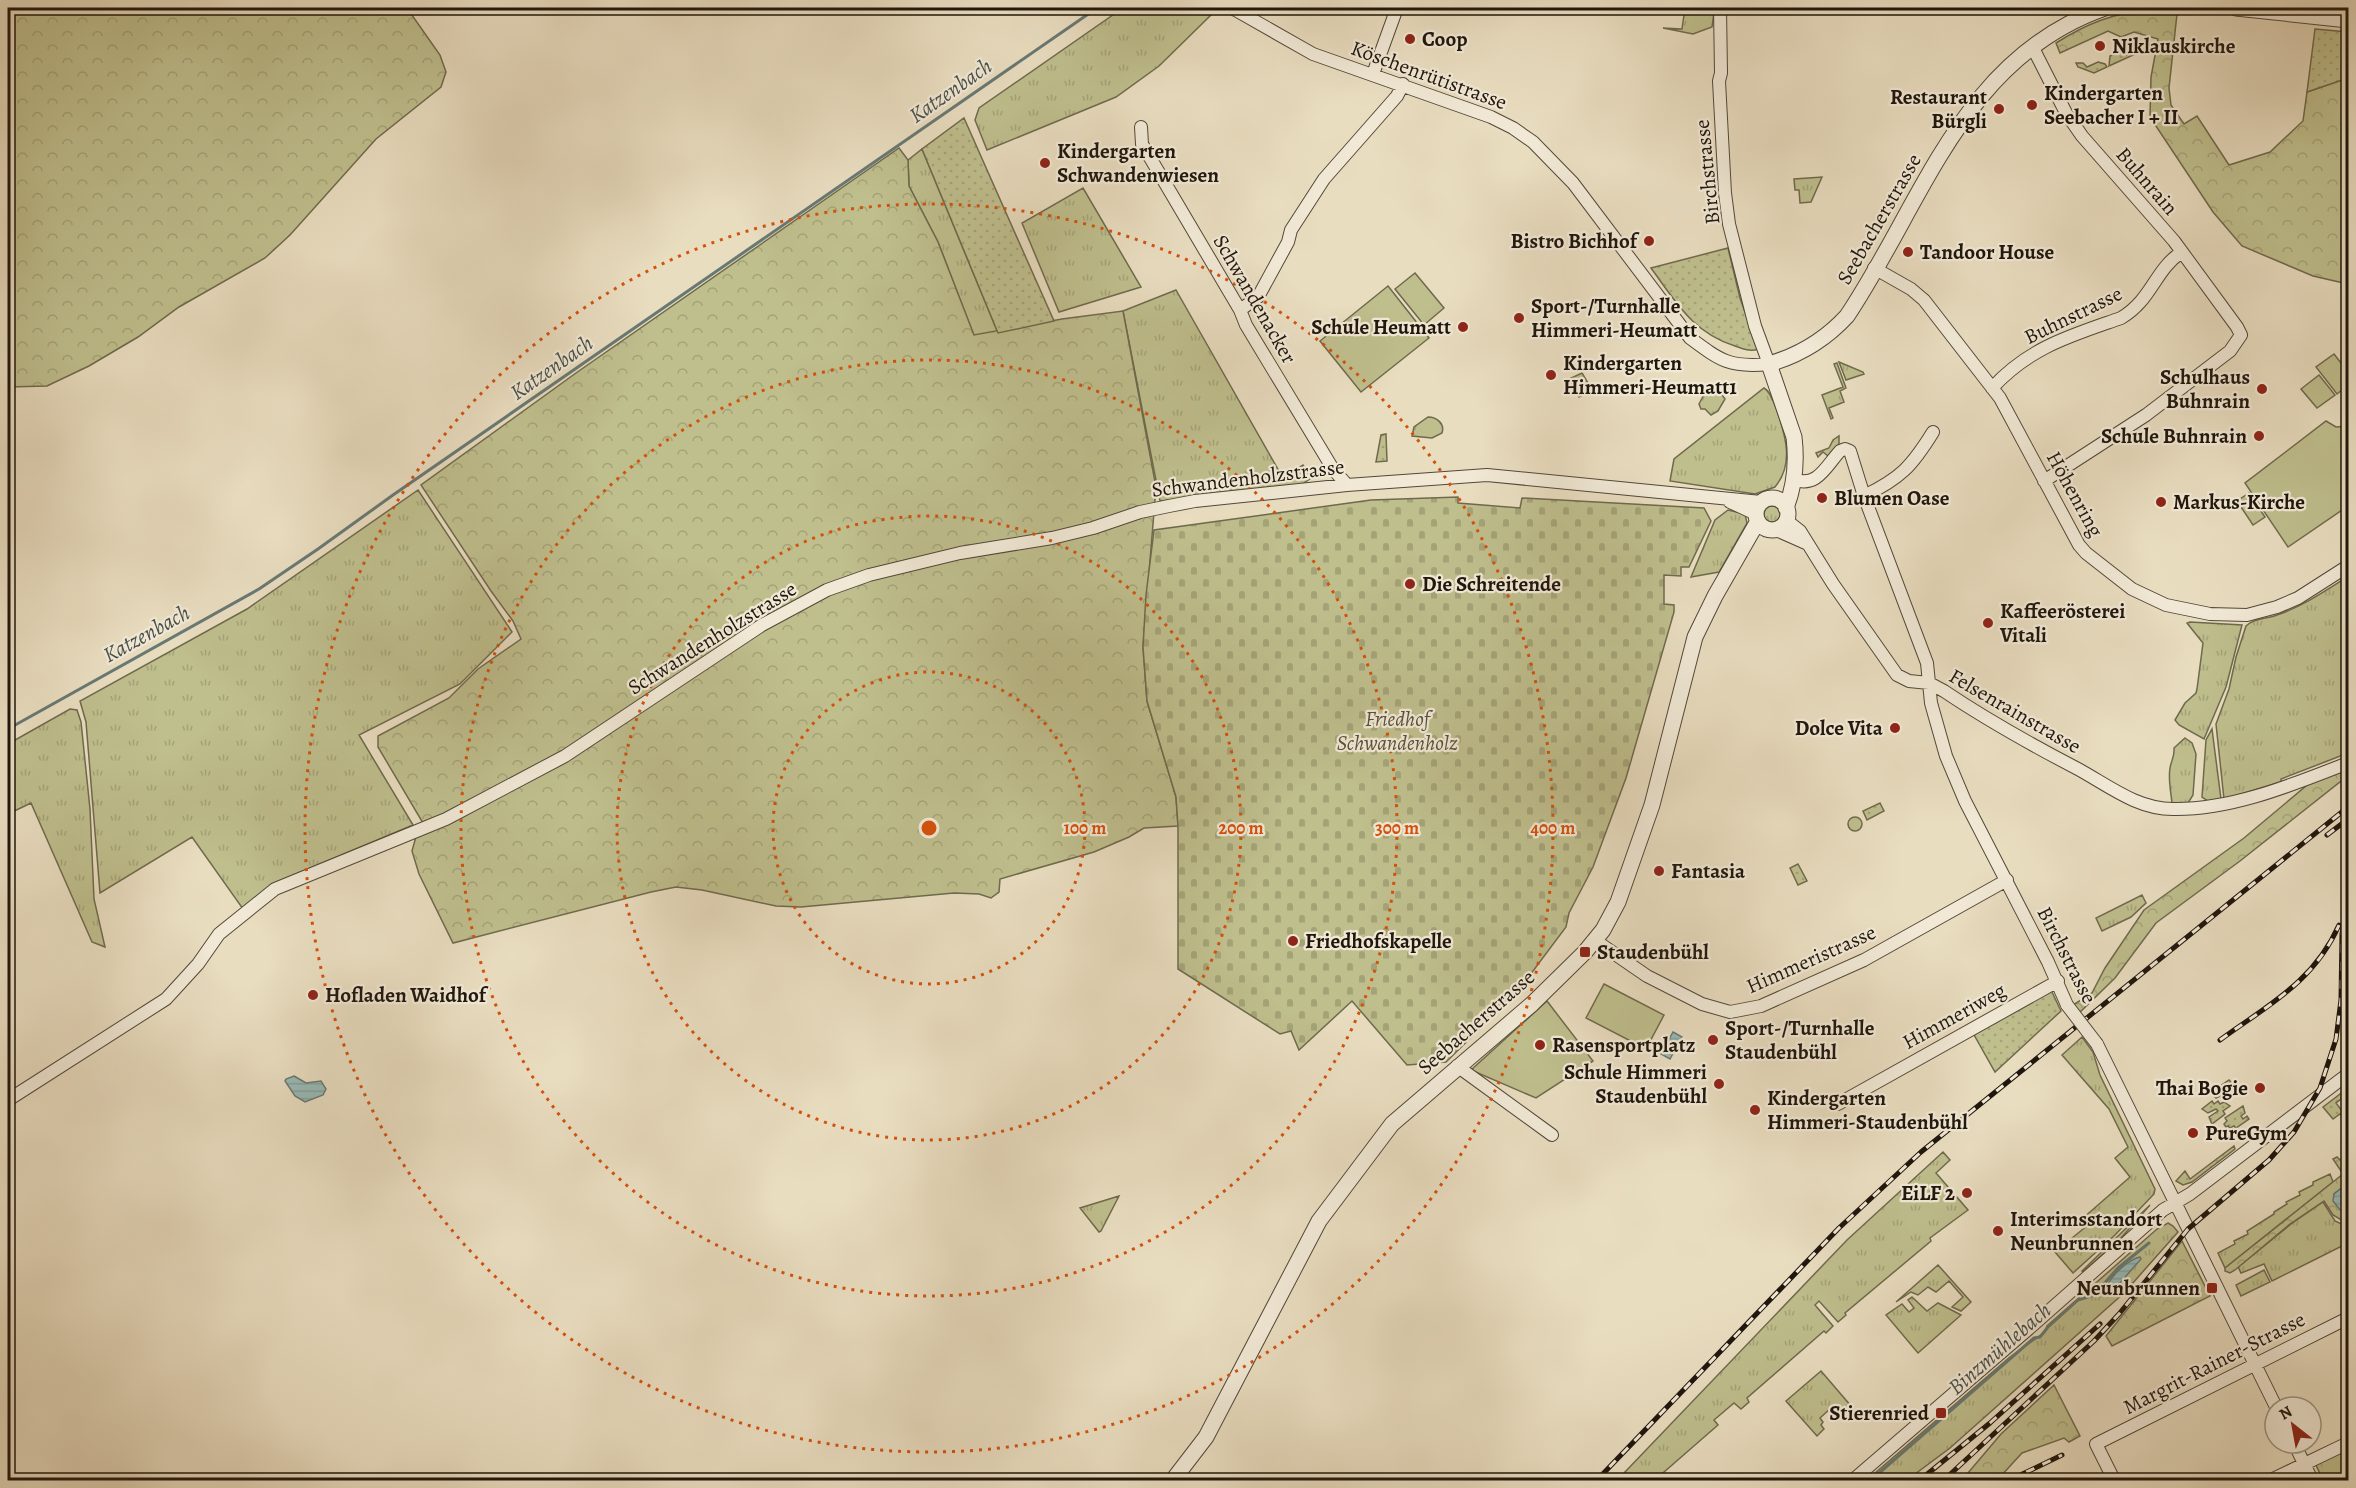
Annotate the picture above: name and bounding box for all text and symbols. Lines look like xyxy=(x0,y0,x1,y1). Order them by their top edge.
place label: Coop xyxy=(1422,25,1468,53)
marker: Coop xyxy=(1403,32,1417,46)
place label: Niklauskirche xyxy=(2112,32,2236,60)
street label: Köschenrütistrasse xyxy=(1347,34,1511,116)
marker: Niklauskirche xyxy=(2093,39,2107,53)
water label: Katzenbach xyxy=(903,51,998,130)
place label: Kindergarten Seebacher I + II xyxy=(2044,79,2179,131)
place label: Restaurant Bürgli xyxy=(1890,83,1987,135)
marker: Kindergarten Seebacher I + II xyxy=(2025,98,2039,112)
marker: Restaurant Bürgli xyxy=(1992,102,2006,116)
street label: Birchstrasse xyxy=(1688,118,1726,226)
place label: Kindergarten Schwandenwiesen xyxy=(1057,137,1219,189)
street label: Buhnrain xyxy=(2110,141,2184,221)
street label: Seebacherstrasse xyxy=(1830,148,1928,290)
marker: Kindergarten Schwandenwiesen xyxy=(1038,156,1052,170)
place label: Bistro Bichhof xyxy=(1510,227,1640,255)
street label: Schwandenacker xyxy=(1207,229,1303,369)
marker: Bistro Bichhof xyxy=(1642,234,1656,248)
place label: Tandoor House xyxy=(1920,238,2054,266)
marker: Tandoor House xyxy=(1901,245,1915,259)
street label: Buhnstrasse xyxy=(2019,279,2127,351)
place label: Sport-/Turnhalle Himmeri-Heumatt xyxy=(1531,292,1697,344)
marker: Sport-/Turnhalle Himmeri-Heumatt xyxy=(1512,311,1526,325)
place label: Schule Heumatt xyxy=(1311,313,1451,341)
marker: Schule Heumatt xyxy=(1456,320,1470,334)
water label: Katzenbach xyxy=(504,328,599,407)
place label: Kindergarten Himmeri-Heumatt1 xyxy=(1563,349,1737,401)
place label: Schulhaus Buhnrain xyxy=(2160,363,2250,415)
marker: Kindergarten Himmeri-Heumatt1 xyxy=(1544,368,1558,382)
marker: Schulhaus Buhnrain xyxy=(2255,382,2269,396)
place label: Schule Buhnrain xyxy=(2101,422,2247,450)
marker: Schule Buhnrain xyxy=(2252,429,2266,443)
street label: Höhenring xyxy=(2040,446,2110,542)
street label: Schwandenholzstrasse xyxy=(1150,452,1346,504)
place label: Blumen Oase xyxy=(1834,484,1950,512)
place label: Markus-Kirche xyxy=(2173,488,2305,516)
marker: Blumen Oase xyxy=(1815,491,1829,505)
marker: Markus-Kirche xyxy=(2154,495,2168,509)
place label: Die Schreitende xyxy=(1422,570,1561,598)
street label: Schwandenholzstrasse xyxy=(622,575,802,701)
marker: Die Schreitende xyxy=(1403,577,1417,591)
place label: Kaffeerösterei Vitali xyxy=(1999,597,2125,649)
water label: Katzenbach xyxy=(98,598,195,670)
marker: Kaffeerösterei Vitali xyxy=(1981,616,1995,630)
street label: Felsenrainstrasse xyxy=(1944,662,2086,760)
park label: Friedhof Schwandenholz xyxy=(1337,705,1458,757)
place label: Dolce Vita xyxy=(1795,714,1884,742)
marker: Dolce Vita xyxy=(1888,721,1902,735)
text: 100 m xyxy=(1064,816,1106,840)
text: 200 m xyxy=(1218,816,1264,840)
text: 300 m xyxy=(1375,816,1419,840)
text: 400 m xyxy=(1531,816,1575,840)
centre of rings xyxy=(919,818,939,838)
place label: Fantasia xyxy=(1671,857,1746,885)
marker: Fantasia xyxy=(1652,864,1666,878)
street label: Birchstrasse xyxy=(2031,902,2103,1008)
street label: Himmeristrasse xyxy=(1742,918,1880,1000)
place label: Friedhofskapelle xyxy=(1305,927,1452,955)
marker: Friedhofskapelle xyxy=(1286,934,1300,948)
place label: Staudenbühl xyxy=(1597,938,1709,966)
marker: Staudenbühl xyxy=(1578,945,1592,959)
street label: Seebacherstrasse xyxy=(1411,963,1541,1081)
street label: Himmeriweg xyxy=(1897,976,2011,1056)
place label: Hofladen Waidhof xyxy=(325,981,489,1009)
marker: Hofladen Waidhof xyxy=(306,988,320,1002)
place label: Sport-/Turnhalle Staudenbühl xyxy=(1725,1014,1875,1066)
place label: Rasensportplatz xyxy=(1552,1031,1696,1059)
marker: Sport-/Turnhalle Staudenbühl xyxy=(1706,1033,1720,1047)
marker: Rasensportplatz xyxy=(1533,1038,1547,1052)
place label: Schule Himmeri Staudenbühl xyxy=(1564,1058,1707,1110)
place label: Thai Bogie xyxy=(2156,1074,2248,1102)
marker: Schule Himmeri Staudenbühl xyxy=(1712,1077,1726,1091)
marker: Thai Bogie xyxy=(2253,1081,2267,1095)
place label: Kindergarten Himmeri-Staudenbühl xyxy=(1767,1084,1968,1136)
marker: Kindergarten Himmeri-Staudenbühl xyxy=(1748,1103,1762,1117)
place label: PureGym xyxy=(2205,1119,2288,1147)
marker: PureGym xyxy=(2186,1126,2200,1140)
place label: EiLF 2 xyxy=(1901,1179,1955,1207)
marker: EiLF 2 xyxy=(1960,1186,1974,1200)
place label: Interimsstandort Neunbrunnen xyxy=(2010,1205,2162,1257)
marker: Interimsstandort Neunbrunnen xyxy=(1991,1224,2005,1238)
place label: Neunbrunnen xyxy=(2076,1274,2200,1302)
marker: Neunbrunnen xyxy=(2205,1281,2219,1295)
water label: Binzmühlebach xyxy=(1942,1296,2058,1402)
street label: Margrit-Rainer-Strasse xyxy=(2118,1305,2310,1421)
north arrow xyxy=(2263,1395,2323,1455)
place label: Stierenried xyxy=(1829,1399,1930,1427)
text: N xyxy=(2275,1400,2297,1425)
marker: Stierenried xyxy=(1934,1406,1948,1420)

